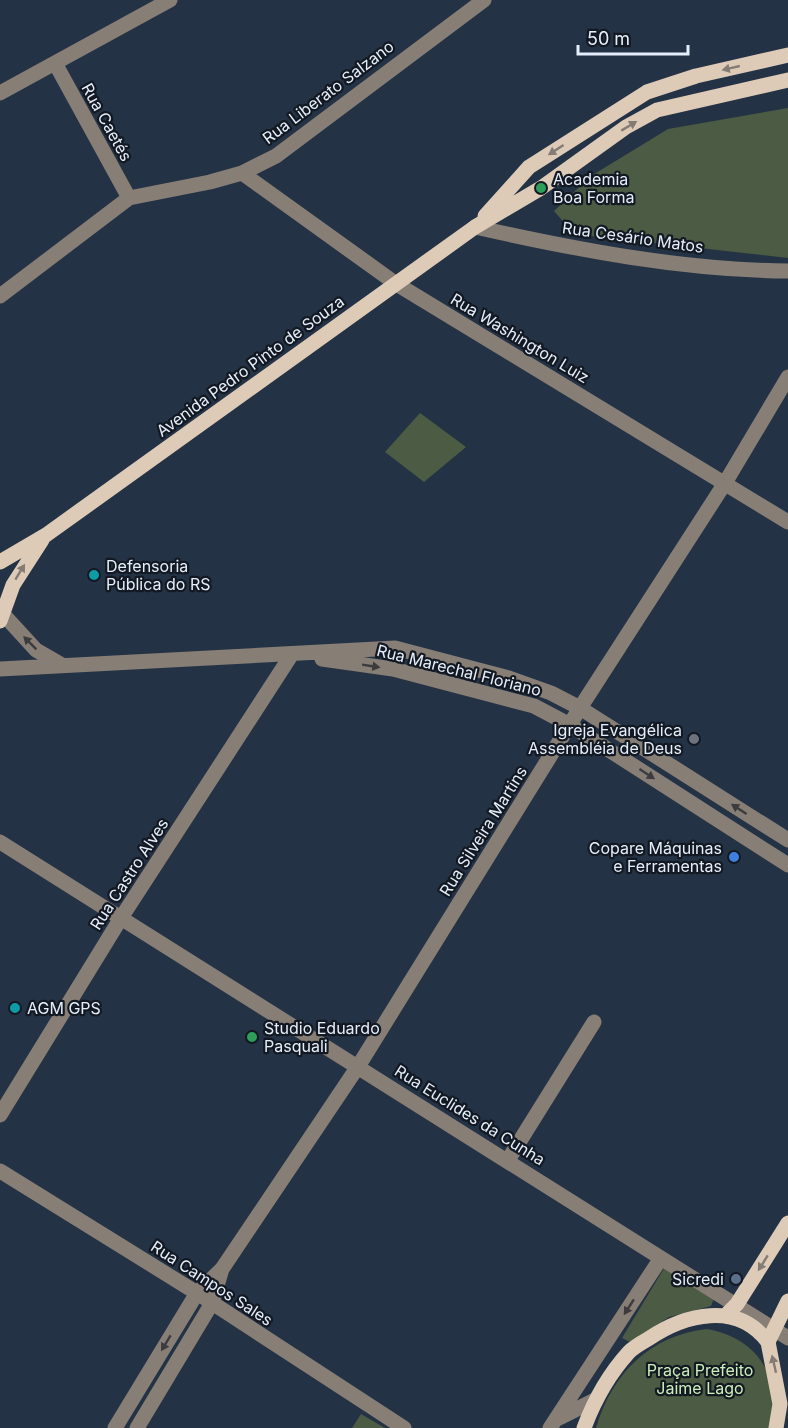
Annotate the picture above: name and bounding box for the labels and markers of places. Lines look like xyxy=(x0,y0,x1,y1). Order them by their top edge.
place label: Academia Boa Forma xyxy=(553,169,634,207)
marker: Academia Boa Forma xyxy=(534,181,548,195)
place label: Defensoria Pública do RS xyxy=(106,556,210,594)
marker: Defensoria Pública do RS xyxy=(87,568,101,582)
place label: Igreja Evangélica Assembléia de Deus xyxy=(528,720,682,758)
marker: Igreja Evangélica Assembléia de Deus xyxy=(687,732,701,746)
place label: Copare Máquinas e Ferramentas xyxy=(589,838,722,876)
marker: Copare Máquinas e Ferramentas xyxy=(727,850,741,864)
place label: AGM GPS xyxy=(27,998,101,1018)
marker: AGM GPS xyxy=(8,1001,22,1015)
place label: Studio Eduardo Pasquali xyxy=(264,1018,380,1056)
marker: Studio Eduardo Pasquali xyxy=(245,1030,259,1044)
place label: Sicredi xyxy=(672,1269,724,1289)
marker: Sicredi xyxy=(729,1272,743,1286)

